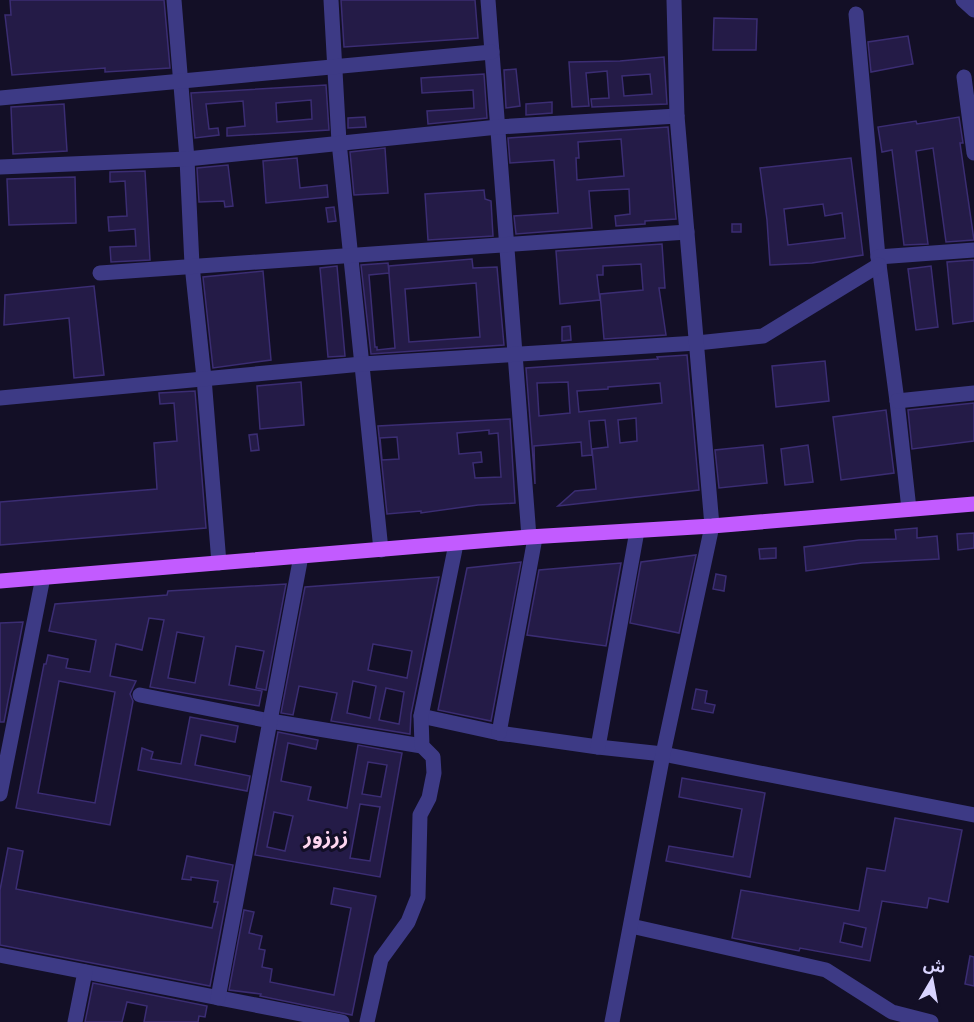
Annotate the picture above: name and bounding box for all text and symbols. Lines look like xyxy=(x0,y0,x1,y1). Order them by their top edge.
district label: زرزور xyxy=(303,823,348,849)
north arrow xyxy=(902,950,962,1010)
text: ش xyxy=(922,953,947,977)

